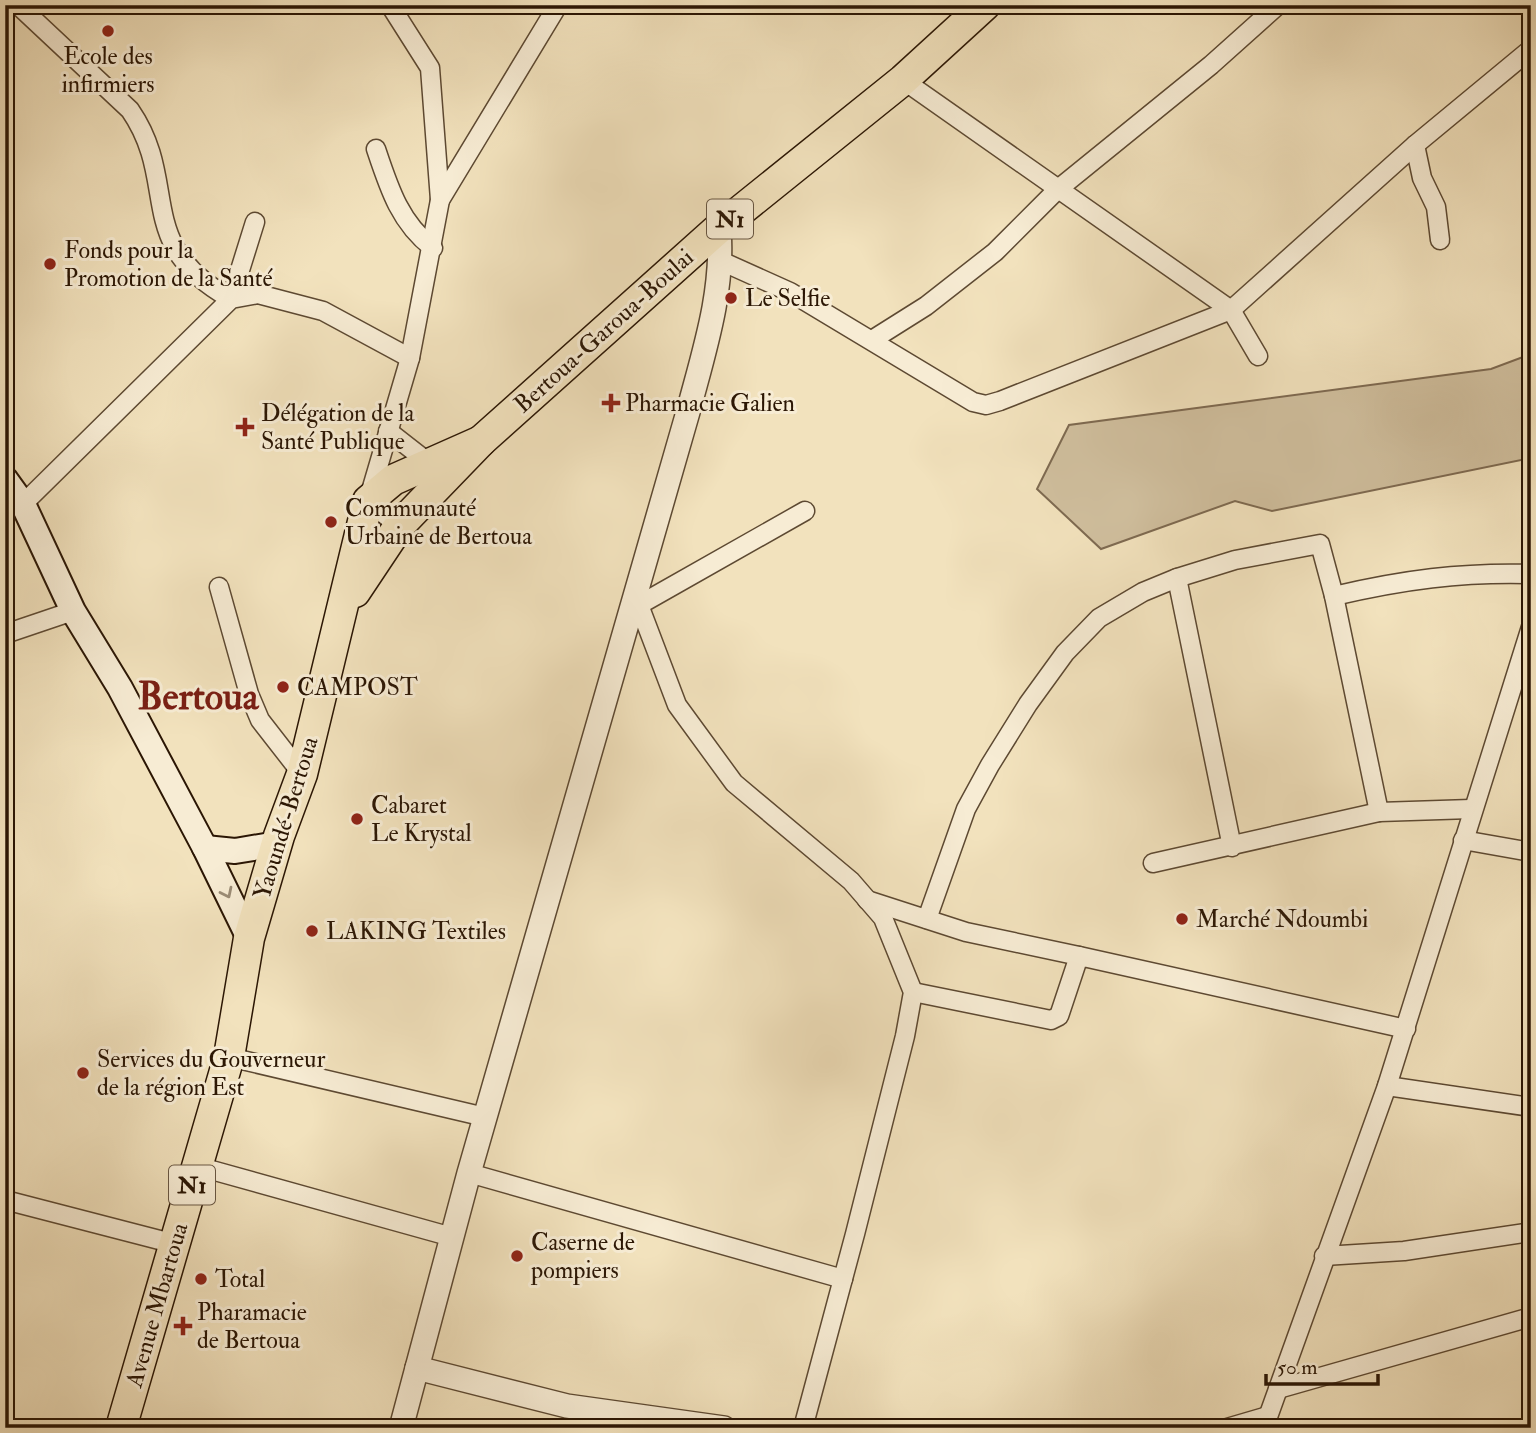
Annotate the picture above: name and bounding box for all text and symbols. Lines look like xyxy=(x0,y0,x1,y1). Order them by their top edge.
marker: Ecole des infirmiers xyxy=(100,23,116,39)
place label: Ecole des infirmiers xyxy=(61,41,155,100)
road number: N1 xyxy=(707,200,753,238)
place label: Fonds pour la Promotion de la Santé xyxy=(64,235,274,294)
street label: Bertoua-Garoua-Boulai xyxy=(508,242,700,420)
marker: Fonds pour la Promotion de la Santé xyxy=(42,256,58,272)
place label: Le Selfie xyxy=(745,283,830,314)
marker: Le Selfie xyxy=(723,290,739,306)
place label: Pharmacie Galien xyxy=(625,388,795,419)
marker: Pharmacie Galien xyxy=(603,395,619,411)
place label: Délégation de la Santé Publique xyxy=(261,398,415,457)
marker: Délégation de la Santé Publique xyxy=(235,417,255,437)
place label: Communauté Urbaine de Bertoua xyxy=(345,493,533,552)
marker: Communauté Urbaine de Bertoua xyxy=(323,514,339,530)
place label: CAMPOST xyxy=(297,672,418,703)
district label: Bertoua xyxy=(138,673,260,721)
marker: CAMPOST xyxy=(275,679,291,695)
street label: Yaoundé-Bertoua xyxy=(247,732,326,903)
place label: Cabaret Le Krystal xyxy=(371,790,472,849)
marker: Cabaret Le Krystal xyxy=(349,811,365,827)
one-way arrow xyxy=(219,886,233,898)
place label: Marché Ndoumbi xyxy=(1196,904,1368,935)
marker: Marché Ndoumbi xyxy=(1174,911,1190,927)
place label: LAKING Textiles xyxy=(326,916,506,947)
marker: LAKING Textiles xyxy=(304,923,320,939)
place label: Services du Gouverneur de la région Est xyxy=(97,1044,326,1103)
marker: Services du Gouverneur de la région Est xyxy=(75,1065,91,1081)
road number: N1 xyxy=(169,1166,215,1204)
street label: Avenue Mbartoua xyxy=(118,1218,196,1392)
place label: Caserne de pompiers xyxy=(530,1227,635,1286)
marker: Caserne de pompiers xyxy=(509,1248,525,1264)
place label: Total xyxy=(215,1264,265,1295)
marker: Total xyxy=(193,1271,209,1287)
place label: Pharamacie de Bertoua xyxy=(197,1297,307,1356)
marker: Pharamacie de Bertoua xyxy=(175,1318,191,1334)
scale bar xyxy=(1266,1342,1378,1386)
text: 50 m xyxy=(1277,1354,1318,1381)

